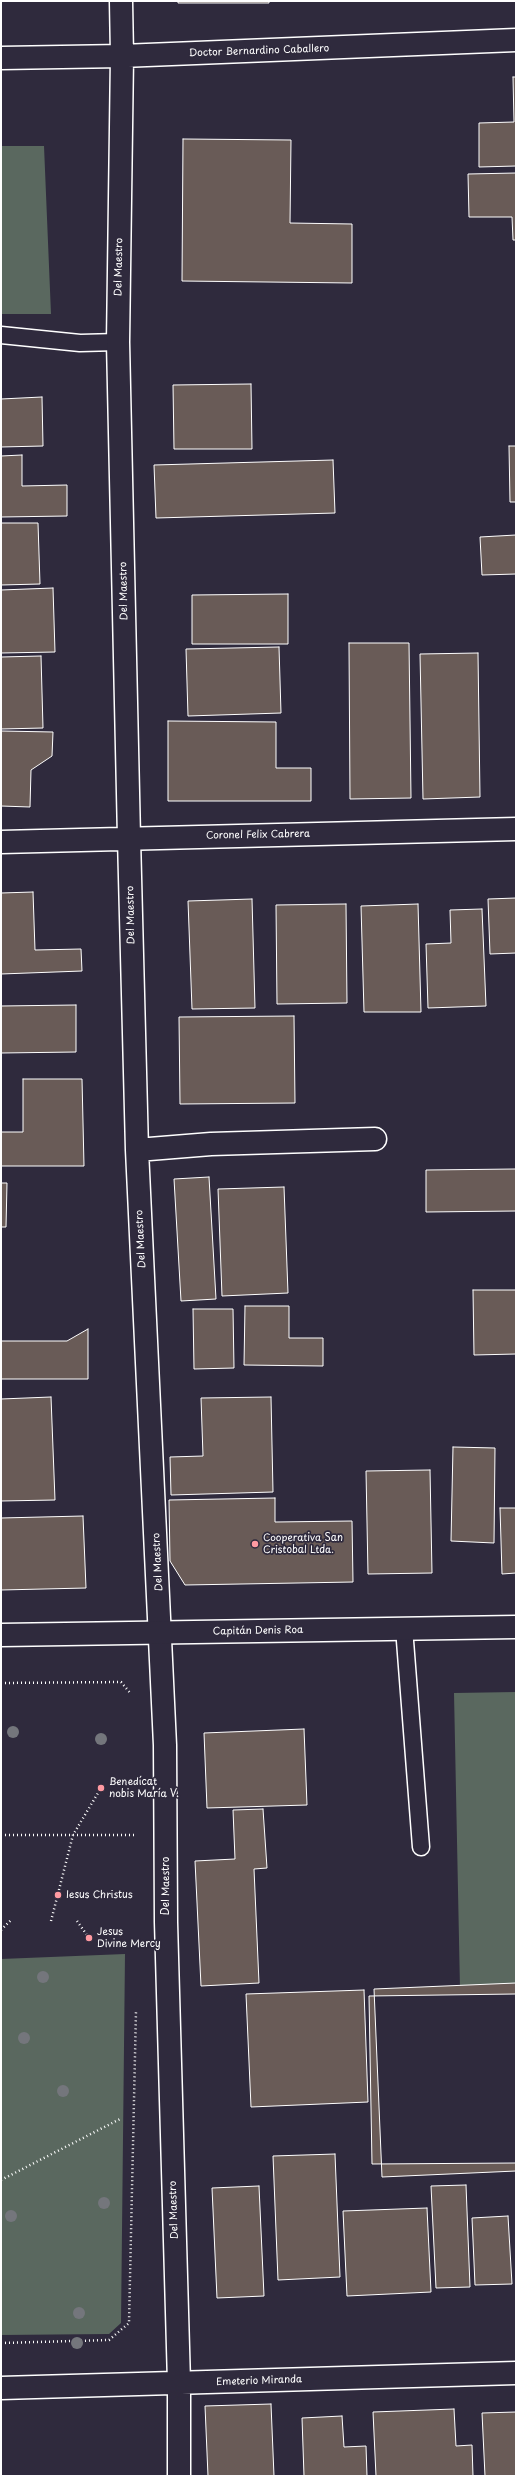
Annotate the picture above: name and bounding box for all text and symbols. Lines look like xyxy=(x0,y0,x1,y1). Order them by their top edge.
street label: Doctor Bernardino Caballero xyxy=(189,43,329,59)
street label: Del Maestro xyxy=(112,238,126,296)
street label: Del Maestro xyxy=(117,562,131,620)
street label: Coronel Felix Cabrera xyxy=(206,828,310,842)
street label: Del Maestro xyxy=(124,886,138,944)
street label: Del Maestro xyxy=(133,1210,149,1268)
place label: Cooperativa San Cristobal Ltda. xyxy=(263,1532,343,1556)
street label: Del Maestro xyxy=(150,1533,166,1591)
marker: Cooperativa San Cristobal Ltda. xyxy=(250,1539,260,1549)
street label: Capitán Denis Roa xyxy=(213,1624,303,1638)
place label: Benedícat nobis María V. xyxy=(109,1776,179,1800)
marker: Benedícat nobis María V. xyxy=(96,1783,106,1793)
street label: Del Maestro xyxy=(160,1857,172,1915)
place label: Iesus Christus xyxy=(66,1889,133,1901)
marker: Iesus Christus xyxy=(53,1890,63,1900)
place label: Jesus Divine Mercy xyxy=(97,1926,161,1950)
marker: Jesus Divine Mercy xyxy=(84,1933,94,1943)
street label: Del Maestro xyxy=(167,2181,181,2239)
street label: Emeterio Miranda xyxy=(216,2374,302,2388)

